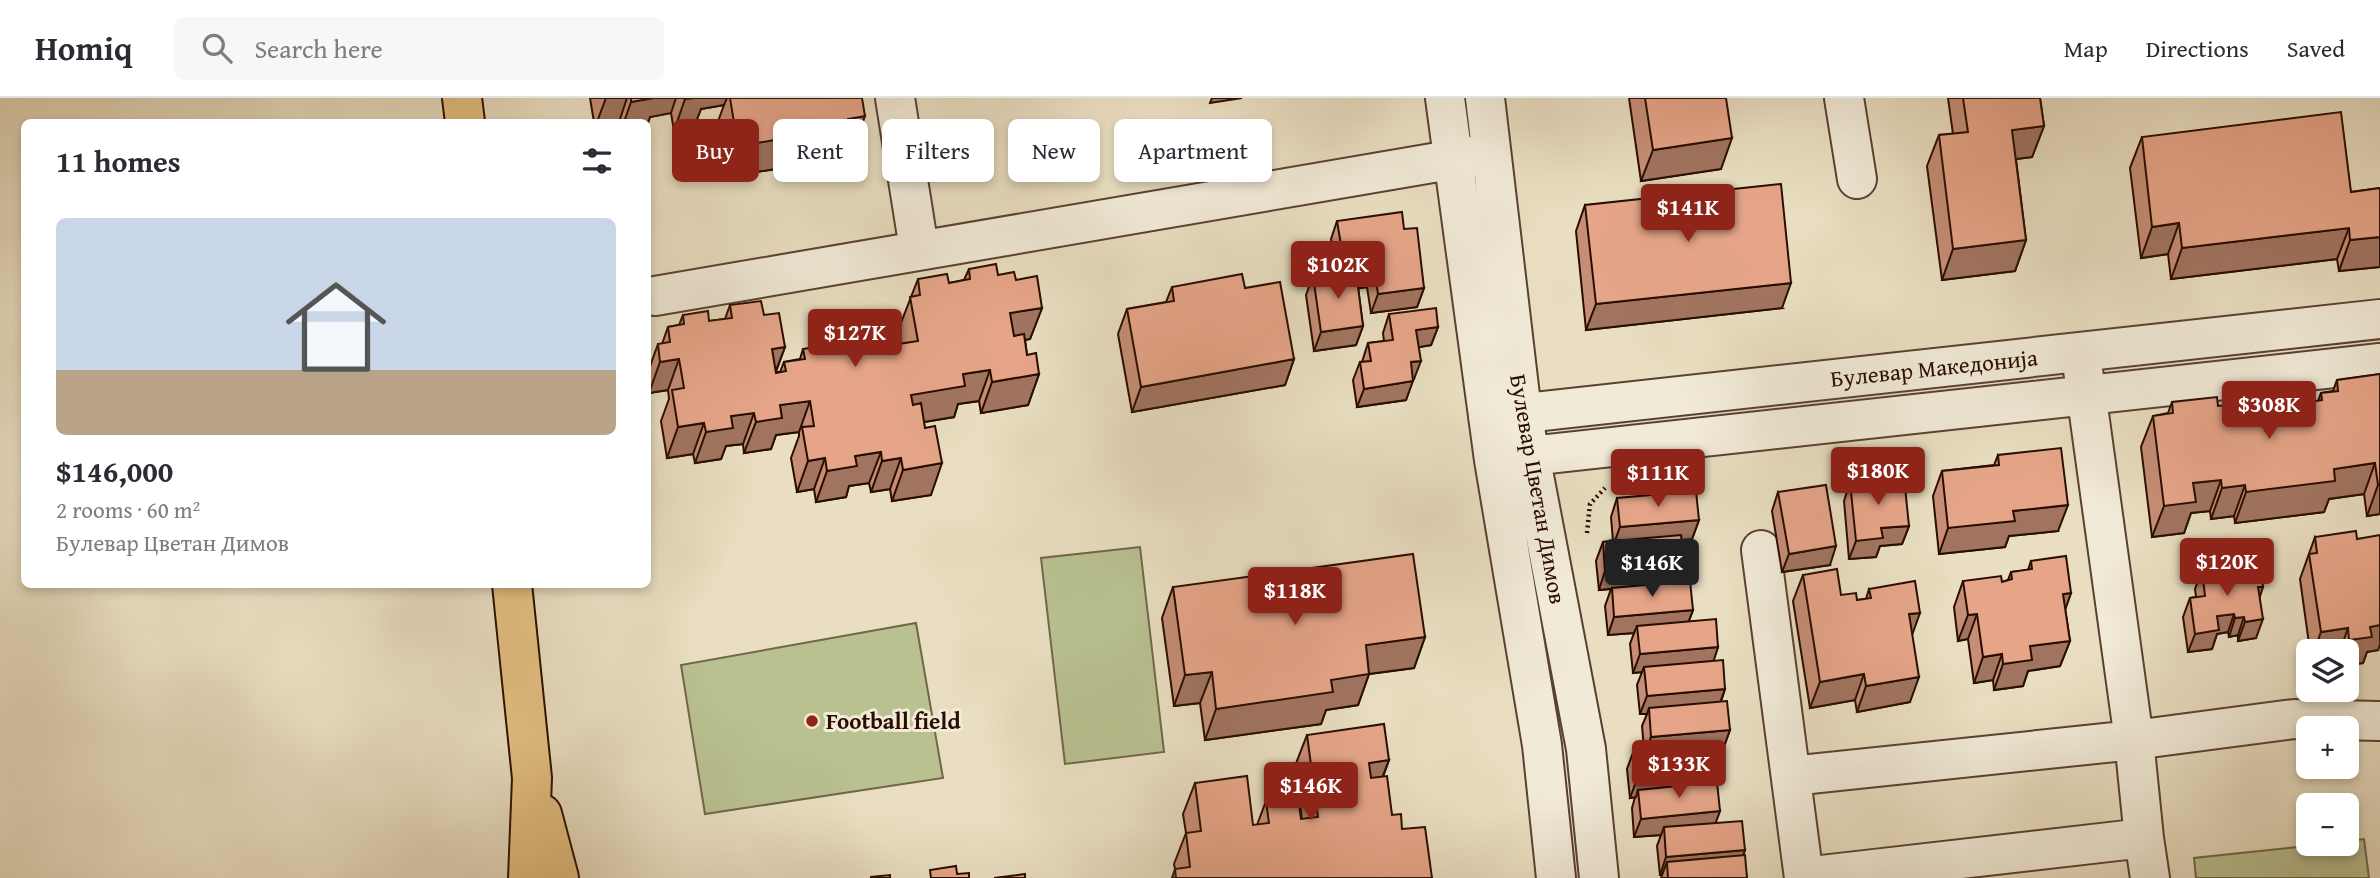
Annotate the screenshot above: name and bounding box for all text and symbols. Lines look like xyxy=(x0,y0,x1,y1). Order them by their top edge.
search box xyxy=(174,17,664,80)
text: Homiq xyxy=(35,24,132,72)
icon: search xyxy=(198,29,236,67)
text: Search here xyxy=(254,29,383,68)
text: Map xyxy=(2064,31,2108,66)
text: Directions xyxy=(2146,31,2249,66)
text: Saved xyxy=(2287,31,2345,66)
chip: Buy xyxy=(672,119,759,182)
chip: Rent xyxy=(773,119,868,182)
chip: Filters xyxy=(882,119,994,182)
chip: New xyxy=(1008,119,1100,182)
chip: Apartment xyxy=(1114,119,1272,182)
text: 11 homes xyxy=(56,139,181,183)
icon: filters xyxy=(578,142,616,180)
pin: $141K xyxy=(1639,184,1737,244)
text: $141K xyxy=(1657,190,1719,223)
pin: $102K xyxy=(1289,242,1387,301)
text: $102K xyxy=(1307,247,1369,280)
icon: home xyxy=(273,264,399,390)
pin: $127K xyxy=(806,310,904,369)
text: $127K xyxy=(824,315,886,348)
street label: Булевар Македонија xyxy=(1829,340,2039,395)
street label: Булевар Цветан Димов xyxy=(1502,371,1575,606)
pin: $308K xyxy=(2220,382,2318,441)
text: $308K xyxy=(2238,387,2300,420)
pin: $180K xyxy=(1829,448,1927,507)
text: $146,000 xyxy=(56,449,173,493)
pin: $111K xyxy=(1609,450,1707,509)
text: $180K xyxy=(1847,453,1909,486)
text: $111K xyxy=(1627,455,1689,488)
text: 2 rooms · 60 m² xyxy=(56,493,200,526)
text: Булевар Цветан Димов xyxy=(56,526,289,559)
pin: $120K xyxy=(2178,538,2276,598)
pin: $146K xyxy=(1603,540,1701,599)
text: $120K xyxy=(2196,544,2258,577)
text: $146K xyxy=(1621,545,1683,578)
pin: $118K xyxy=(1246,568,1344,627)
text: $118K xyxy=(1264,573,1326,606)
map controls xyxy=(2296,639,2359,856)
button: layers xyxy=(2296,639,2359,702)
place label: Football field xyxy=(826,704,961,737)
marker: Football field xyxy=(804,713,820,729)
button: + xyxy=(2296,716,2359,779)
pin: $133K xyxy=(1630,740,1728,800)
text: $133K xyxy=(1648,746,1710,779)
pin: $146K xyxy=(1262,762,1360,822)
text: $146K xyxy=(1280,768,1342,801)
button: − xyxy=(2296,793,2359,856)

